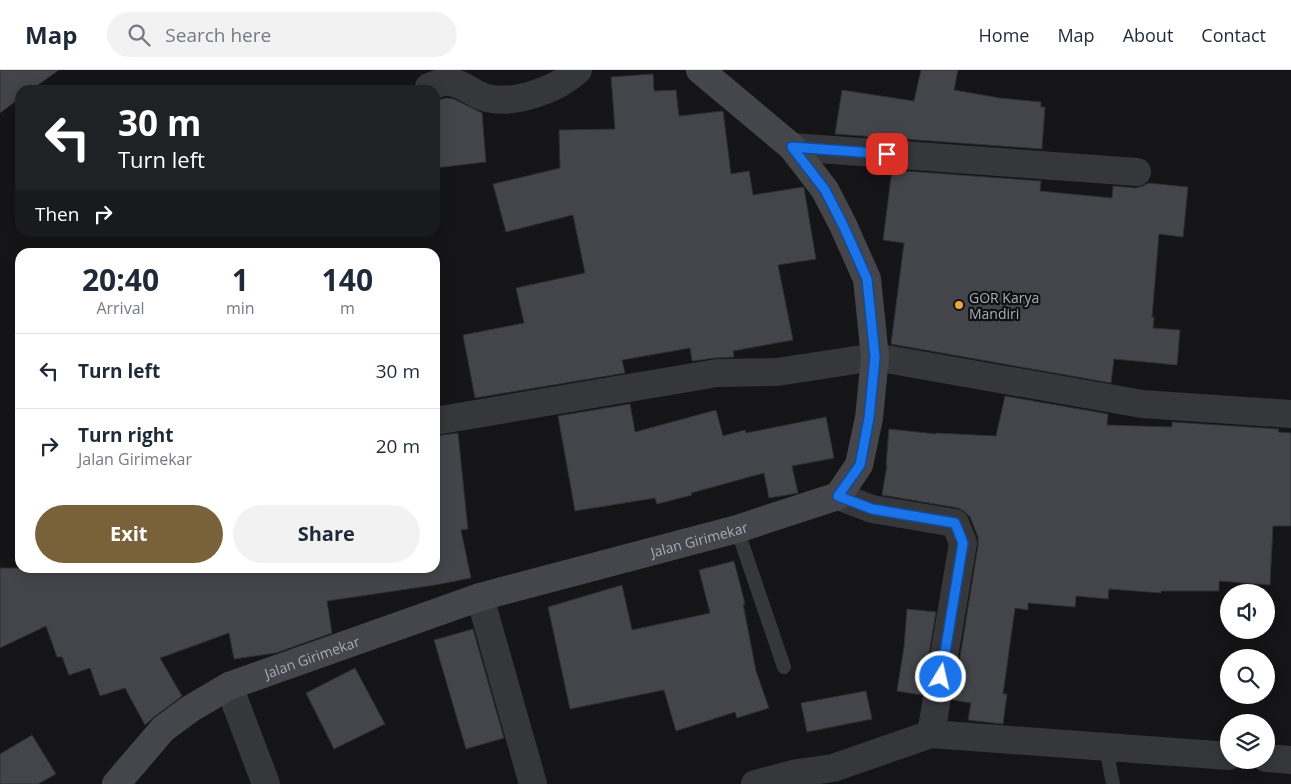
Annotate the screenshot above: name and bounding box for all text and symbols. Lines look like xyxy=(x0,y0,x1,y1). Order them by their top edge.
search box xyxy=(107,12,457,57)
text: Map xyxy=(25,18,77,51)
icon: search xyxy=(125,21,153,49)
text: Search here xyxy=(165,22,271,48)
text: Home xyxy=(979,23,1029,47)
text: Map xyxy=(1057,23,1095,47)
text: About xyxy=(1123,23,1173,47)
text: Contact xyxy=(1201,23,1266,47)
text: 30 m xyxy=(118,99,201,146)
icon: left xyxy=(35,105,100,170)
pin xyxy=(866,133,908,175)
icon: arrive xyxy=(873,140,901,168)
text: Turn left xyxy=(118,144,205,174)
icon: right xyxy=(89,200,117,228)
text: Then xyxy=(35,201,79,227)
text: 20:40 xyxy=(82,259,159,300)
text: 1 xyxy=(232,259,249,300)
text: 140 xyxy=(322,259,373,300)
place label: GOR Karya Mandiri xyxy=(969,288,1039,323)
text: Arrival xyxy=(96,297,145,319)
text: min xyxy=(226,297,255,319)
text: m xyxy=(340,297,355,319)
marker: GOR Karya Mandiri xyxy=(953,299,965,311)
icon: left xyxy=(35,357,63,385)
text: Turn left xyxy=(78,358,160,384)
text: 30 m xyxy=(376,358,420,384)
text: Turn right xyxy=(78,422,173,448)
icon: right xyxy=(35,432,63,460)
text: 20 m xyxy=(376,433,420,459)
text: Jalan Girimekar xyxy=(78,448,192,470)
button: Exit xyxy=(35,505,223,563)
button: Share xyxy=(233,505,420,563)
street label: Jalan Girimekar xyxy=(646,517,750,562)
map controls xyxy=(1220,584,1275,769)
button: sound xyxy=(1220,584,1275,639)
street label: Jalan Girimekar xyxy=(260,631,362,683)
button: search xyxy=(1220,649,1275,704)
position arrow xyxy=(914,650,966,702)
button: layers xyxy=(1220,714,1275,769)

